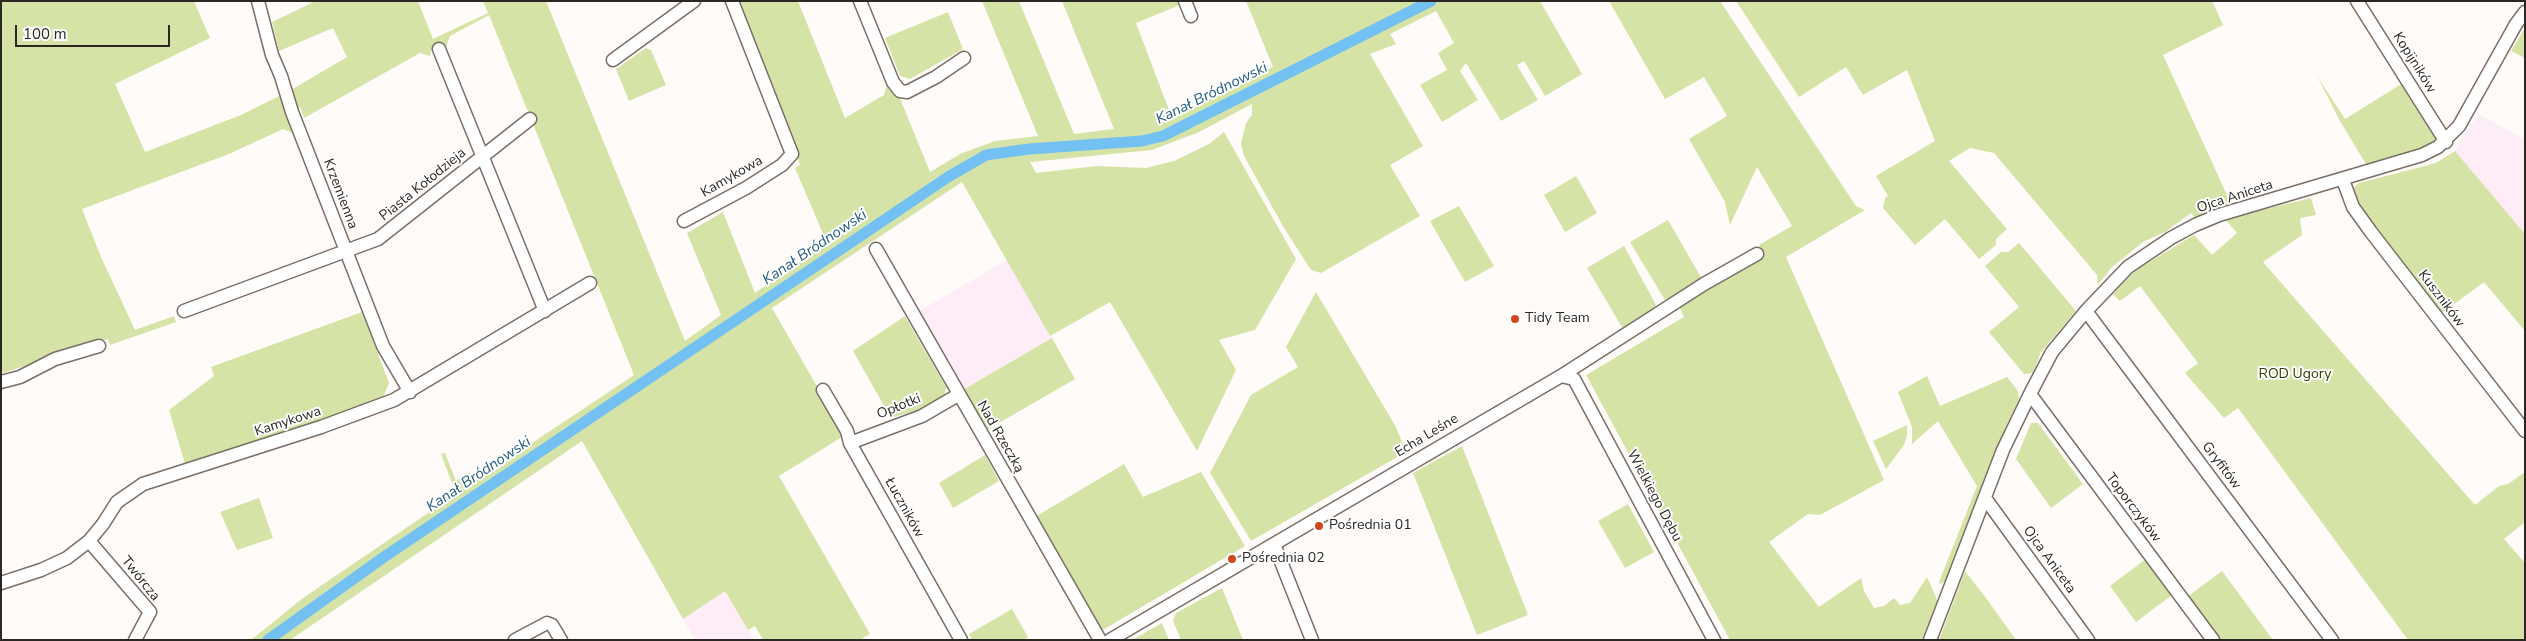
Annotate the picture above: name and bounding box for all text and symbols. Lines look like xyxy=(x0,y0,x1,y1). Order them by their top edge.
scale bar xyxy=(18,15,172,47)
text: 100 m xyxy=(23,24,67,44)
street label: Kopijników xyxy=(2389,29,2439,97)
water label: Kanał Bródnowski xyxy=(1153,59,1271,129)
street label: Piasta Kołodzieja xyxy=(376,145,470,225)
street label: Kamykowa xyxy=(698,153,766,201)
street label: Krzemienna xyxy=(319,157,361,231)
street label: Ojca Aniceta xyxy=(2195,177,2275,217)
water label: Kanał Bródnowski xyxy=(759,206,871,290)
street label: Kuszników xyxy=(2414,267,2468,331)
place label: Tidy Team xyxy=(1525,311,1590,327)
marker: Tidy Team xyxy=(1509,313,1521,325)
park label: ROD Ugory xyxy=(2259,367,2331,383)
street label: Opłotki xyxy=(875,391,923,423)
street label: Nad Rzeczką xyxy=(973,398,1027,476)
street label: Kamykowa xyxy=(253,403,323,441)
street label: Echa Leśne xyxy=(1392,411,1462,461)
water label: Kanał Bródnowski xyxy=(423,433,535,517)
street label: Gryfitów xyxy=(2198,439,2244,493)
street label: Wielkiego Dębu xyxy=(1623,447,1685,545)
street label: Toporczyków xyxy=(2102,470,2164,546)
street label: Łuczników xyxy=(881,475,927,541)
place label: Pośrednia 01 xyxy=(1329,518,1412,534)
marker: Pośrednia 01 xyxy=(1313,520,1325,532)
street label: Ojca Aniceta xyxy=(2019,523,2079,597)
place label: Pośrednia 02 xyxy=(1242,551,1325,567)
street label: Twórcza xyxy=(117,553,163,605)
marker: Pośrednia 02 xyxy=(1226,553,1238,565)

